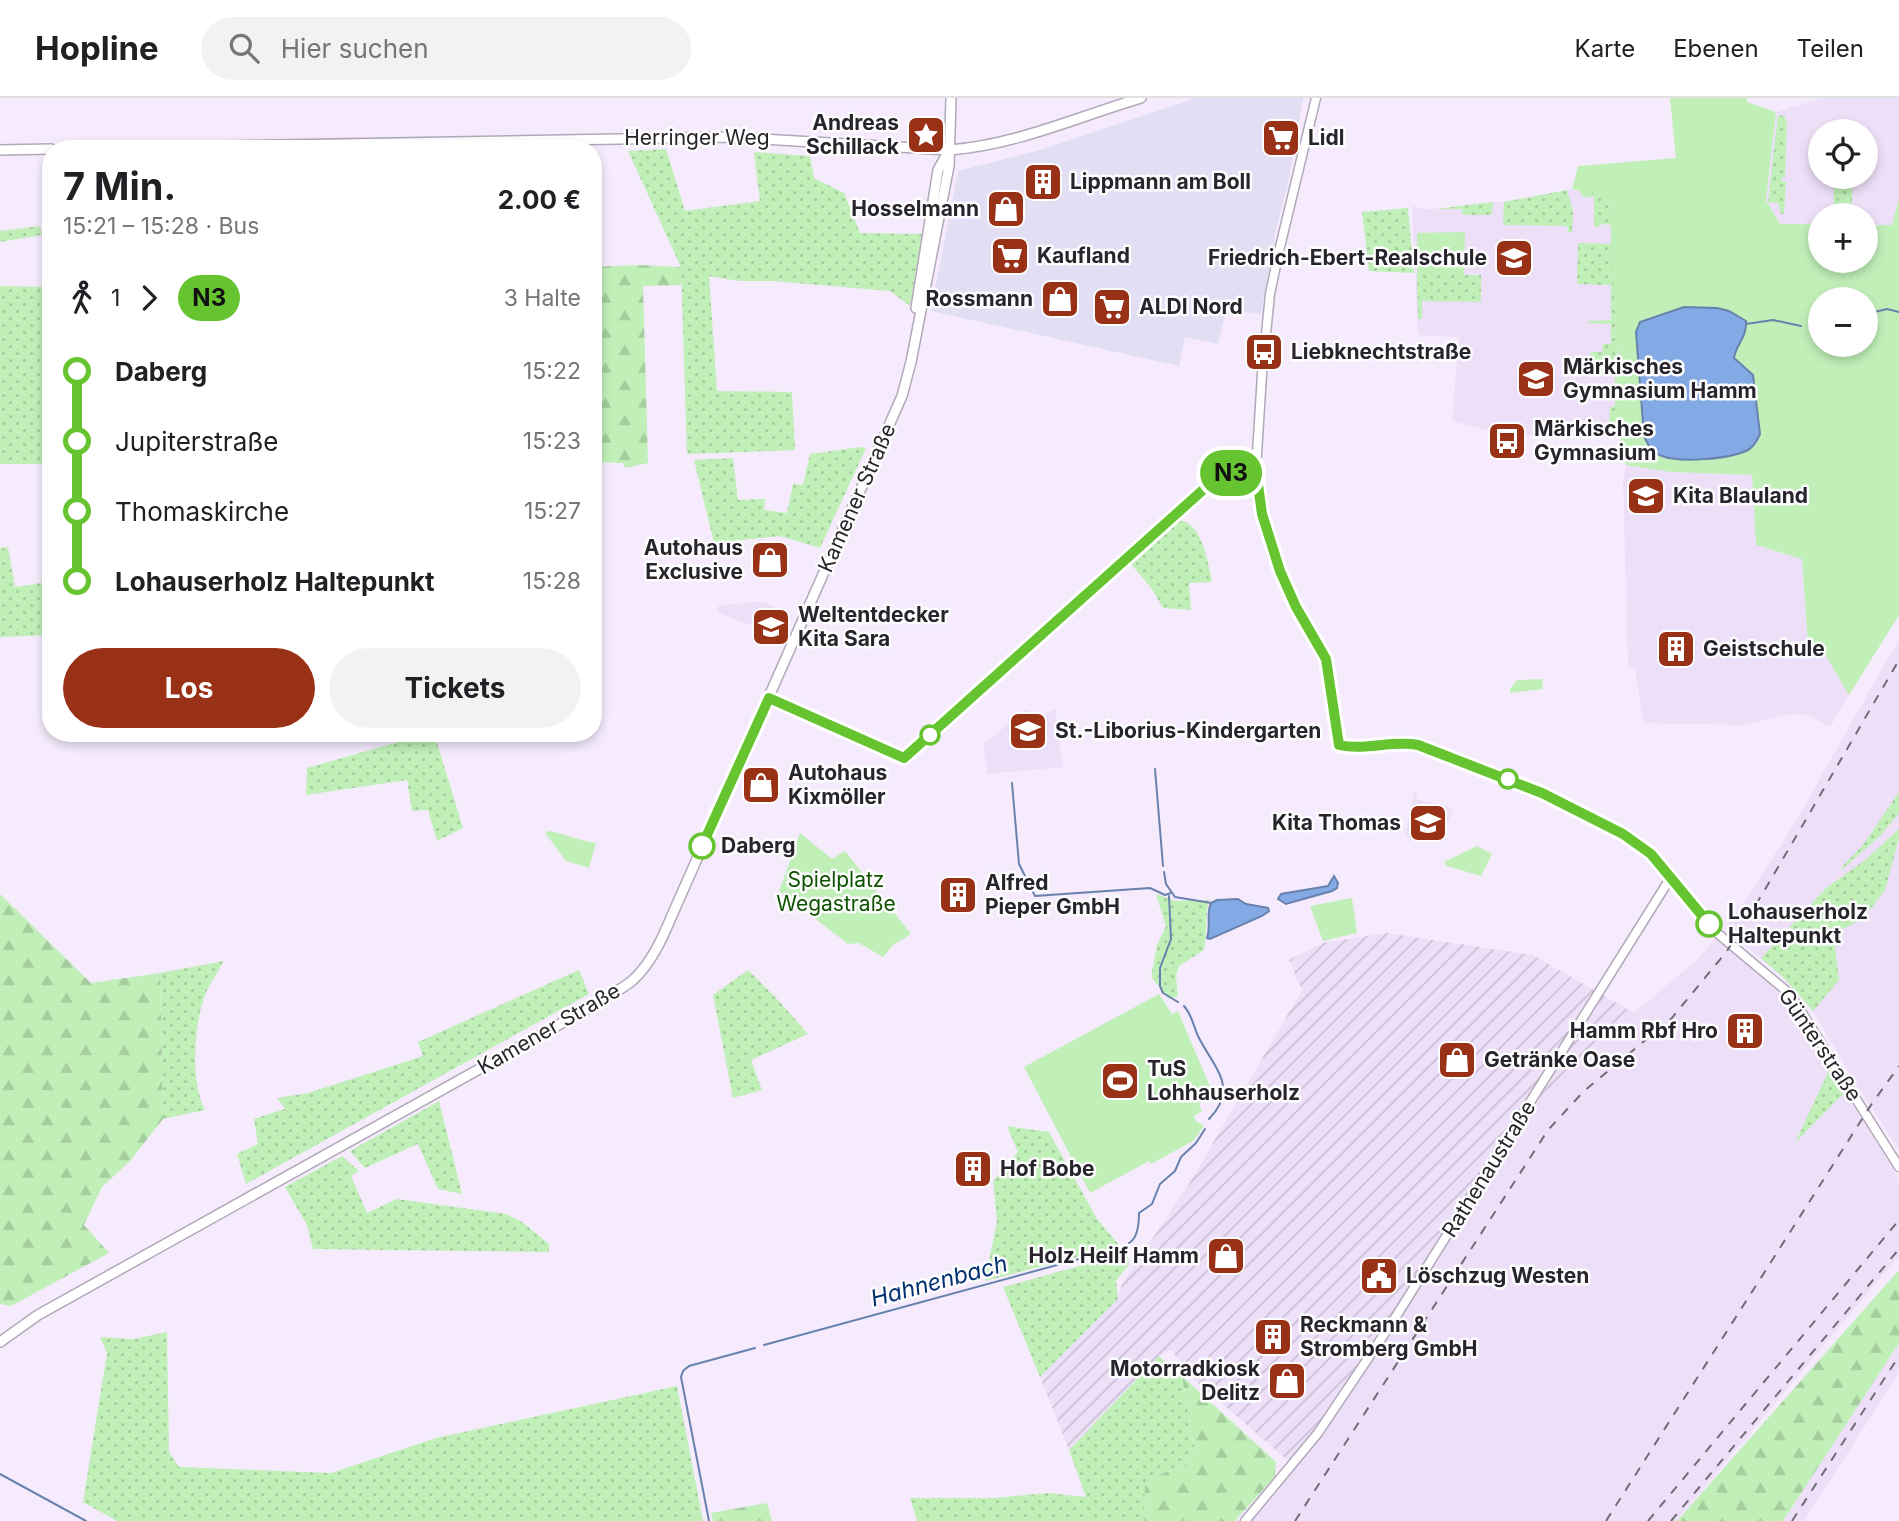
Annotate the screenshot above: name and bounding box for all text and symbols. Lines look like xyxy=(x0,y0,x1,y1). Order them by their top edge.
search box xyxy=(201,17,691,80)
text: Hopline xyxy=(35,28,159,68)
icon: search xyxy=(225,29,263,67)
text: Hier suchen xyxy=(281,33,429,64)
text: Karte xyxy=(1575,34,1635,63)
text: Ebenen xyxy=(1673,34,1759,63)
text: Teilen xyxy=(1797,34,1864,63)
place label: Andreas Schillack xyxy=(806,110,900,159)
place icon: Andreas Schillack xyxy=(905,114,947,156)
supermarket icon: Lidl xyxy=(1260,117,1302,159)
map controls xyxy=(1808,119,1878,357)
button: locate xyxy=(1808,119,1878,189)
street label: Herringer Weg xyxy=(624,125,770,150)
place label: Lidl xyxy=(1308,125,1345,150)
building icon: Lippmann am Boll xyxy=(1022,161,1064,203)
text: 7 Min. xyxy=(63,163,176,209)
place label: Lippmann am Boll xyxy=(1070,169,1251,194)
text: 2.00 € xyxy=(498,184,581,215)
shop icon: Hosselmann xyxy=(985,188,1027,230)
place label: Hosselmann xyxy=(851,196,979,221)
button: + xyxy=(1808,203,1878,273)
text: 15:21 – 15:28 · Bus xyxy=(63,212,259,240)
supermarket icon: Kaufland xyxy=(989,235,1031,277)
school or university icon: Friedrich-Ebert-Realschule xyxy=(1493,237,1535,279)
place label: Kaufland xyxy=(1037,243,1130,268)
place label: Friedrich-Ebert-Realschule xyxy=(1208,245,1487,270)
shop icon: Rossmann xyxy=(1039,278,1081,320)
icon: walk xyxy=(63,279,101,317)
icon: forward xyxy=(130,279,168,317)
text: N3 xyxy=(192,283,226,312)
text: 1 xyxy=(111,284,120,312)
text: 3 Halte xyxy=(504,284,581,312)
place label: Rossmann xyxy=(926,286,1033,311)
supermarket icon: ALDI Nord xyxy=(1091,286,1133,328)
button: − xyxy=(1808,287,1878,357)
place label: ALDI Nord xyxy=(1139,294,1243,319)
bus stop icon: Liebknechtstraße xyxy=(1243,331,1285,373)
place label: Liebknechtstraße xyxy=(1291,339,1471,364)
place label: Märkisches Gymnasium Hamm xyxy=(1563,354,1757,403)
text: Daberg xyxy=(115,356,207,387)
text: 15:22 xyxy=(523,357,581,385)
school or university icon: Märkisches Gymnasium Hamm xyxy=(1515,358,1557,400)
place label: Märkisches Gymnasium xyxy=(1534,416,1657,465)
street label: Kamener Straße xyxy=(813,420,901,576)
bus stop icon: Märkisches Gymnasium xyxy=(1486,420,1528,462)
text: Jupiterstraße xyxy=(115,426,278,457)
text: 15:23 xyxy=(523,427,581,455)
line badge: N3 xyxy=(1200,450,1262,496)
text: N3 xyxy=(1214,458,1248,487)
school or university icon: Kita Blauland xyxy=(1625,475,1667,517)
place label: Kita Blauland xyxy=(1673,483,1808,508)
text: Thomaskirche xyxy=(115,496,289,527)
text: 15:27 xyxy=(524,497,581,525)
place label: Autohaus Exclusive xyxy=(644,535,743,584)
shop icon: Autohaus Exclusive xyxy=(749,539,791,581)
text: Lohauserholz Haltepunkt xyxy=(115,566,434,597)
text: 15:28 xyxy=(523,567,581,595)
place label: Weltentdecker Kita Sara xyxy=(798,602,949,651)
school or university icon: Weltentdecker Kita Sara xyxy=(750,606,792,648)
building icon: Geistschule xyxy=(1655,628,1697,670)
place label: Geistschule xyxy=(1703,636,1825,661)
button: Los xyxy=(63,648,315,728)
button: Tickets xyxy=(329,648,581,728)
school or university icon: St.-Liborius-Kindergarten xyxy=(1007,710,1049,752)
place label: St.-Liborius-Kindergarten xyxy=(1055,718,1321,743)
unlabelled marker xyxy=(920,725,940,745)
place label: Autohaus Kixmöller xyxy=(788,760,887,809)
shop icon: Autohaus Kixmöller xyxy=(740,764,782,806)
unlabelled marker xyxy=(1498,769,1518,789)
school or university icon: Kita Thomas xyxy=(1407,802,1449,844)
place label: Kita Thomas xyxy=(1272,810,1401,835)
marker: Daberg xyxy=(689,833,715,859)
place label: Daberg xyxy=(721,833,795,858)
park label: Spielplatz Wegastraße xyxy=(776,867,896,916)
place label: Alfred Pieper GmbH xyxy=(985,870,1120,919)
building icon: Alfred Pieper GmbH xyxy=(937,874,979,916)
place label: Lohauserholz Haltepunkt xyxy=(1728,899,1868,948)
marker: Lohauserholz Haltepunkt xyxy=(1696,911,1722,937)
street label: Kamener Straße xyxy=(473,978,624,1079)
street label: Günterstraße xyxy=(1774,984,1867,1106)
building icon: Hamm Rbf Hro xyxy=(1724,1010,1766,1052)
place label: Hamm Rbf Hro xyxy=(1570,1018,1718,1043)
shop icon: Getränke Oase xyxy=(1436,1039,1478,1081)
place label: Getränke Oase xyxy=(1484,1047,1635,1072)
place label: TuS Lohhauserholz xyxy=(1147,1056,1300,1105)
sports icon: TuS Lohhauserholz xyxy=(1099,1060,1141,1102)
street label: Rathenaustraße xyxy=(1437,1096,1541,1242)
building icon: Hof Bobe xyxy=(952,1148,994,1190)
place label: Hof Bobe xyxy=(1000,1156,1094,1181)
shop icon: Holz Heilf Hamm xyxy=(1205,1235,1247,1277)
place label: Holz Heilf Hamm xyxy=(1029,1243,1199,1268)
water label: Hahnenbach xyxy=(868,1249,1010,1313)
public building icon: Löschzug Westen xyxy=(1358,1255,1400,1297)
place label: Löschzug Westen xyxy=(1406,1263,1589,1288)
place label: Reckmann & Stromberg GmbH xyxy=(1300,1312,1477,1361)
building icon: Reckmann & Stromberg GmbH xyxy=(1252,1316,1294,1358)
place label: Motorradkiosk Delitz xyxy=(1110,1356,1261,1405)
shop icon: Motorradkiosk Delitz xyxy=(1266,1360,1308,1402)

